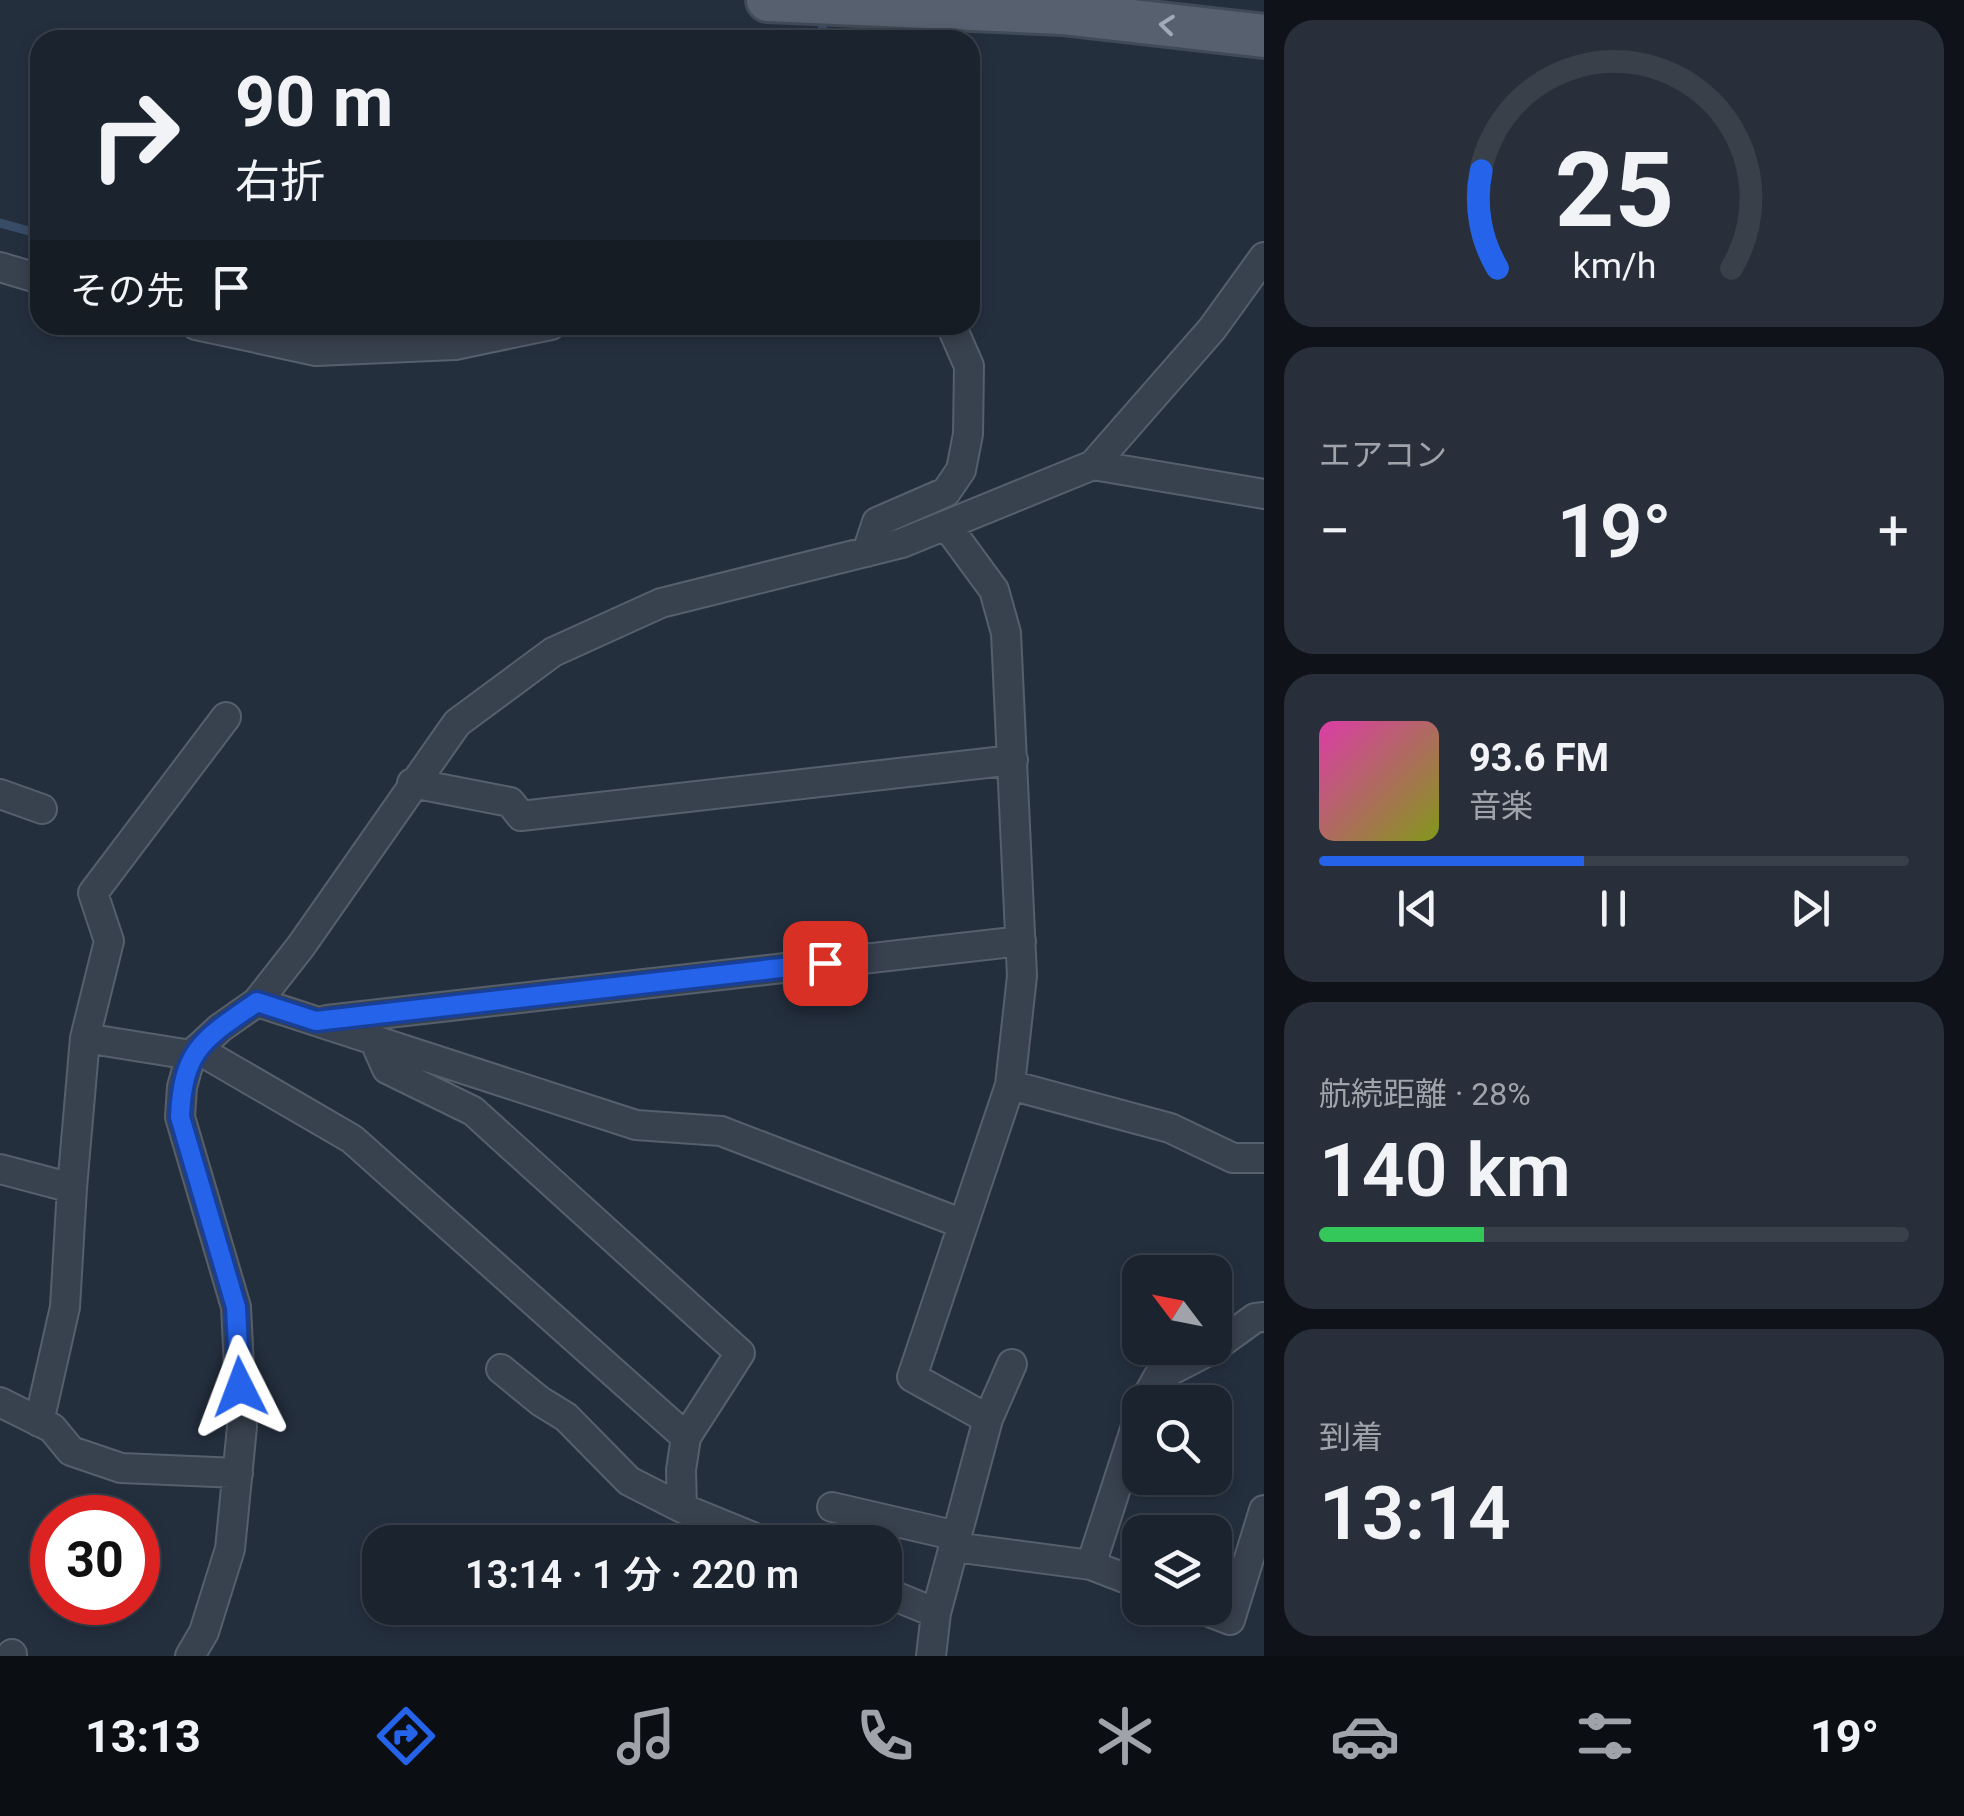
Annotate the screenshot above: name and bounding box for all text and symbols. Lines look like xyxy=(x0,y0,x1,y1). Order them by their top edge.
one-way arrow xyxy=(1159,15,1175,36)
text: 90 m xyxy=(235,61,393,143)
icon: right xyxy=(70,70,200,200)
text: 25 xyxy=(1554,130,1674,251)
text: 右折 xyxy=(235,155,325,208)
text: km/h xyxy=(1572,245,1656,287)
icon: arrive xyxy=(204,260,259,315)
text: その先 xyxy=(70,269,184,313)
text: エアコン xyxy=(1319,436,1447,474)
text: 19° xyxy=(1557,487,1671,575)
text: − xyxy=(1319,499,1350,563)
text: + xyxy=(1878,499,1909,563)
text: 93.6 FM xyxy=(1469,736,1609,780)
text: 音楽 xyxy=(1469,787,1533,825)
icon: previous xyxy=(1390,881,1445,936)
icon: pause xyxy=(1586,881,1641,936)
icon: next xyxy=(1783,881,1838,936)
pin xyxy=(783,921,868,1006)
icon: arrive xyxy=(798,936,853,991)
text: 航続距離 · 28% xyxy=(1319,1075,1531,1113)
text: 140 km xyxy=(1319,1126,1571,1214)
north arrow xyxy=(1122,1255,1232,1365)
map controls xyxy=(1122,1255,1232,1625)
position arrow xyxy=(188,1335,292,1439)
button: search xyxy=(1122,1385,1232,1495)
text: 到着 xyxy=(1319,1418,1383,1456)
text: 13:14 xyxy=(1319,1469,1511,1557)
speed limit sign: 30 xyxy=(30,1495,160,1625)
button: layers xyxy=(1122,1515,1232,1625)
text: 13:14 · 1 分 · 220 m xyxy=(465,1553,799,1597)
icon: directions xyxy=(371,1701,441,1771)
icon: music xyxy=(611,1701,681,1771)
icon: phone xyxy=(850,1701,920,1771)
icon: climate xyxy=(1090,1701,1160,1771)
icon: car xyxy=(1330,1701,1400,1771)
icon: filters xyxy=(1570,1701,1640,1771)
text: 13:13 xyxy=(85,1710,201,1763)
text: 19° xyxy=(1810,1710,1879,1763)

